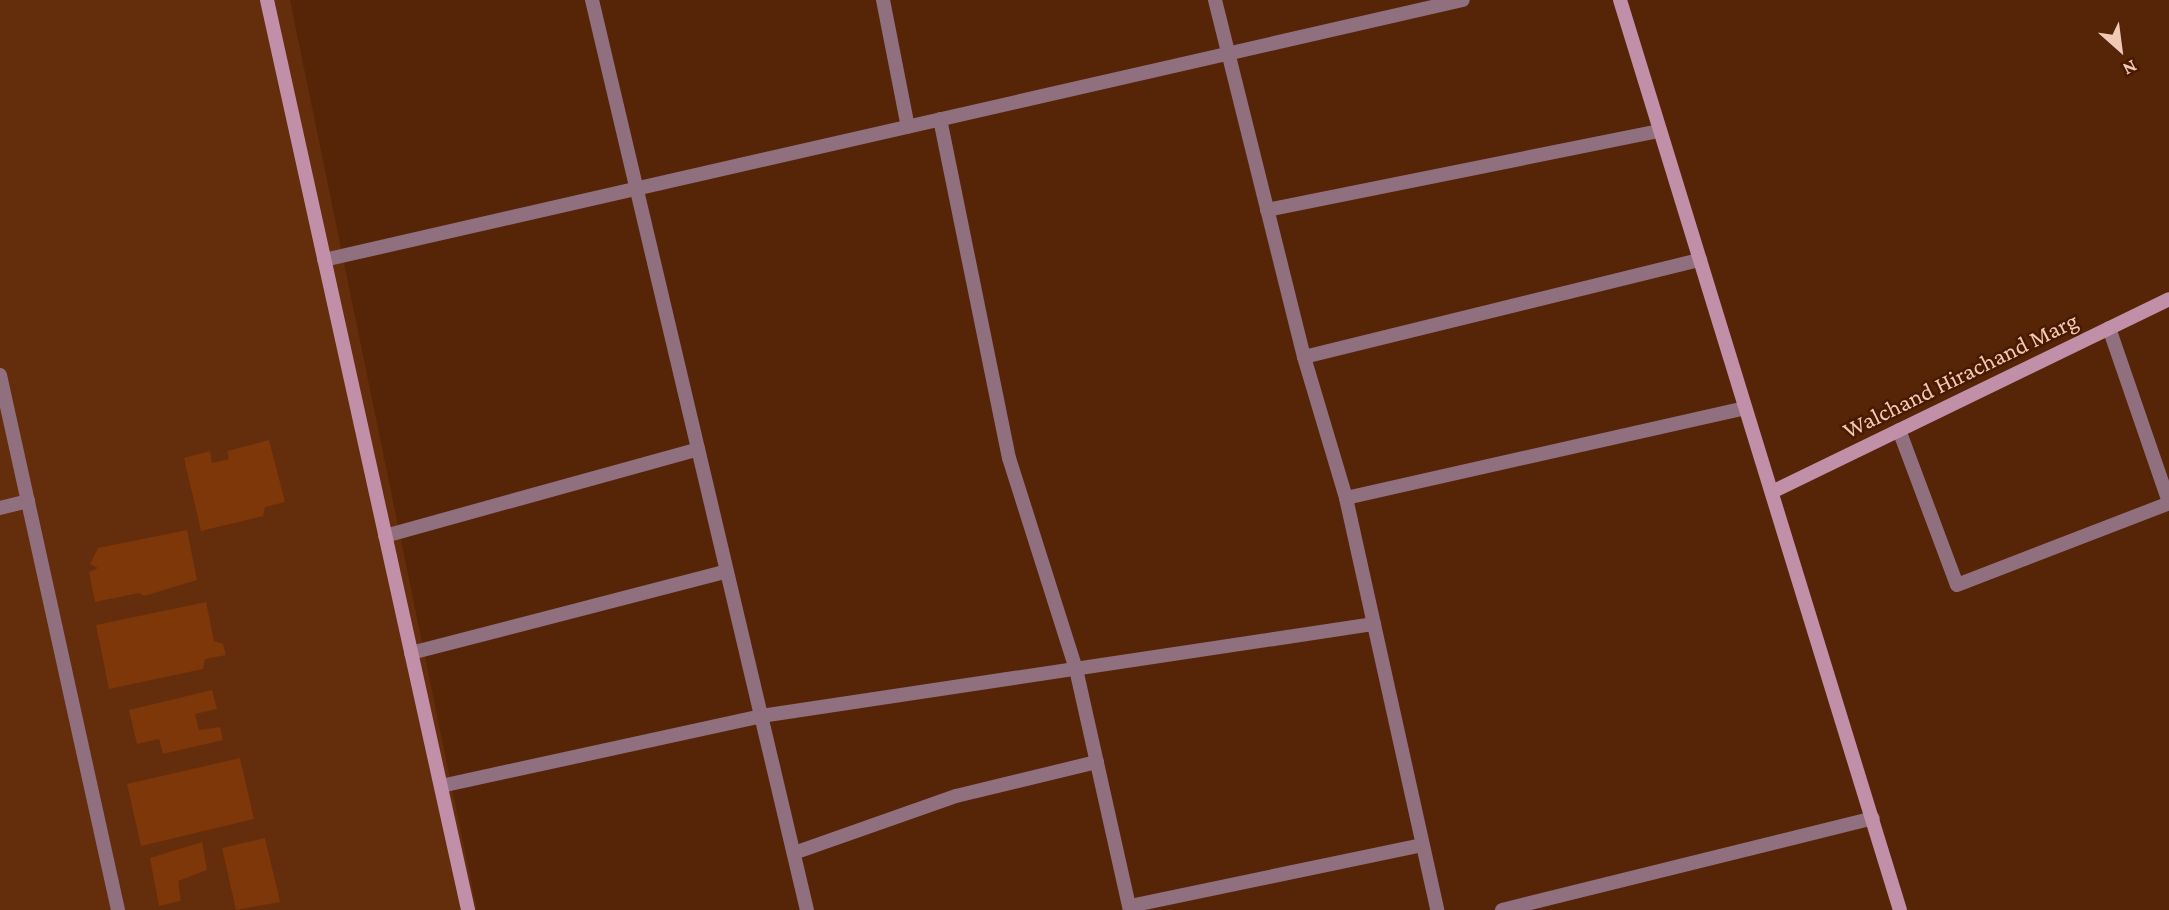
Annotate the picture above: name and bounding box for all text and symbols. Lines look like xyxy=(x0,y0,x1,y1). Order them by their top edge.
north arrow xyxy=(2085,14,2155,84)
text: N xyxy=(2119,56,2141,80)
street label: Walchand Hirachand Marg xyxy=(1838,305,2082,445)

